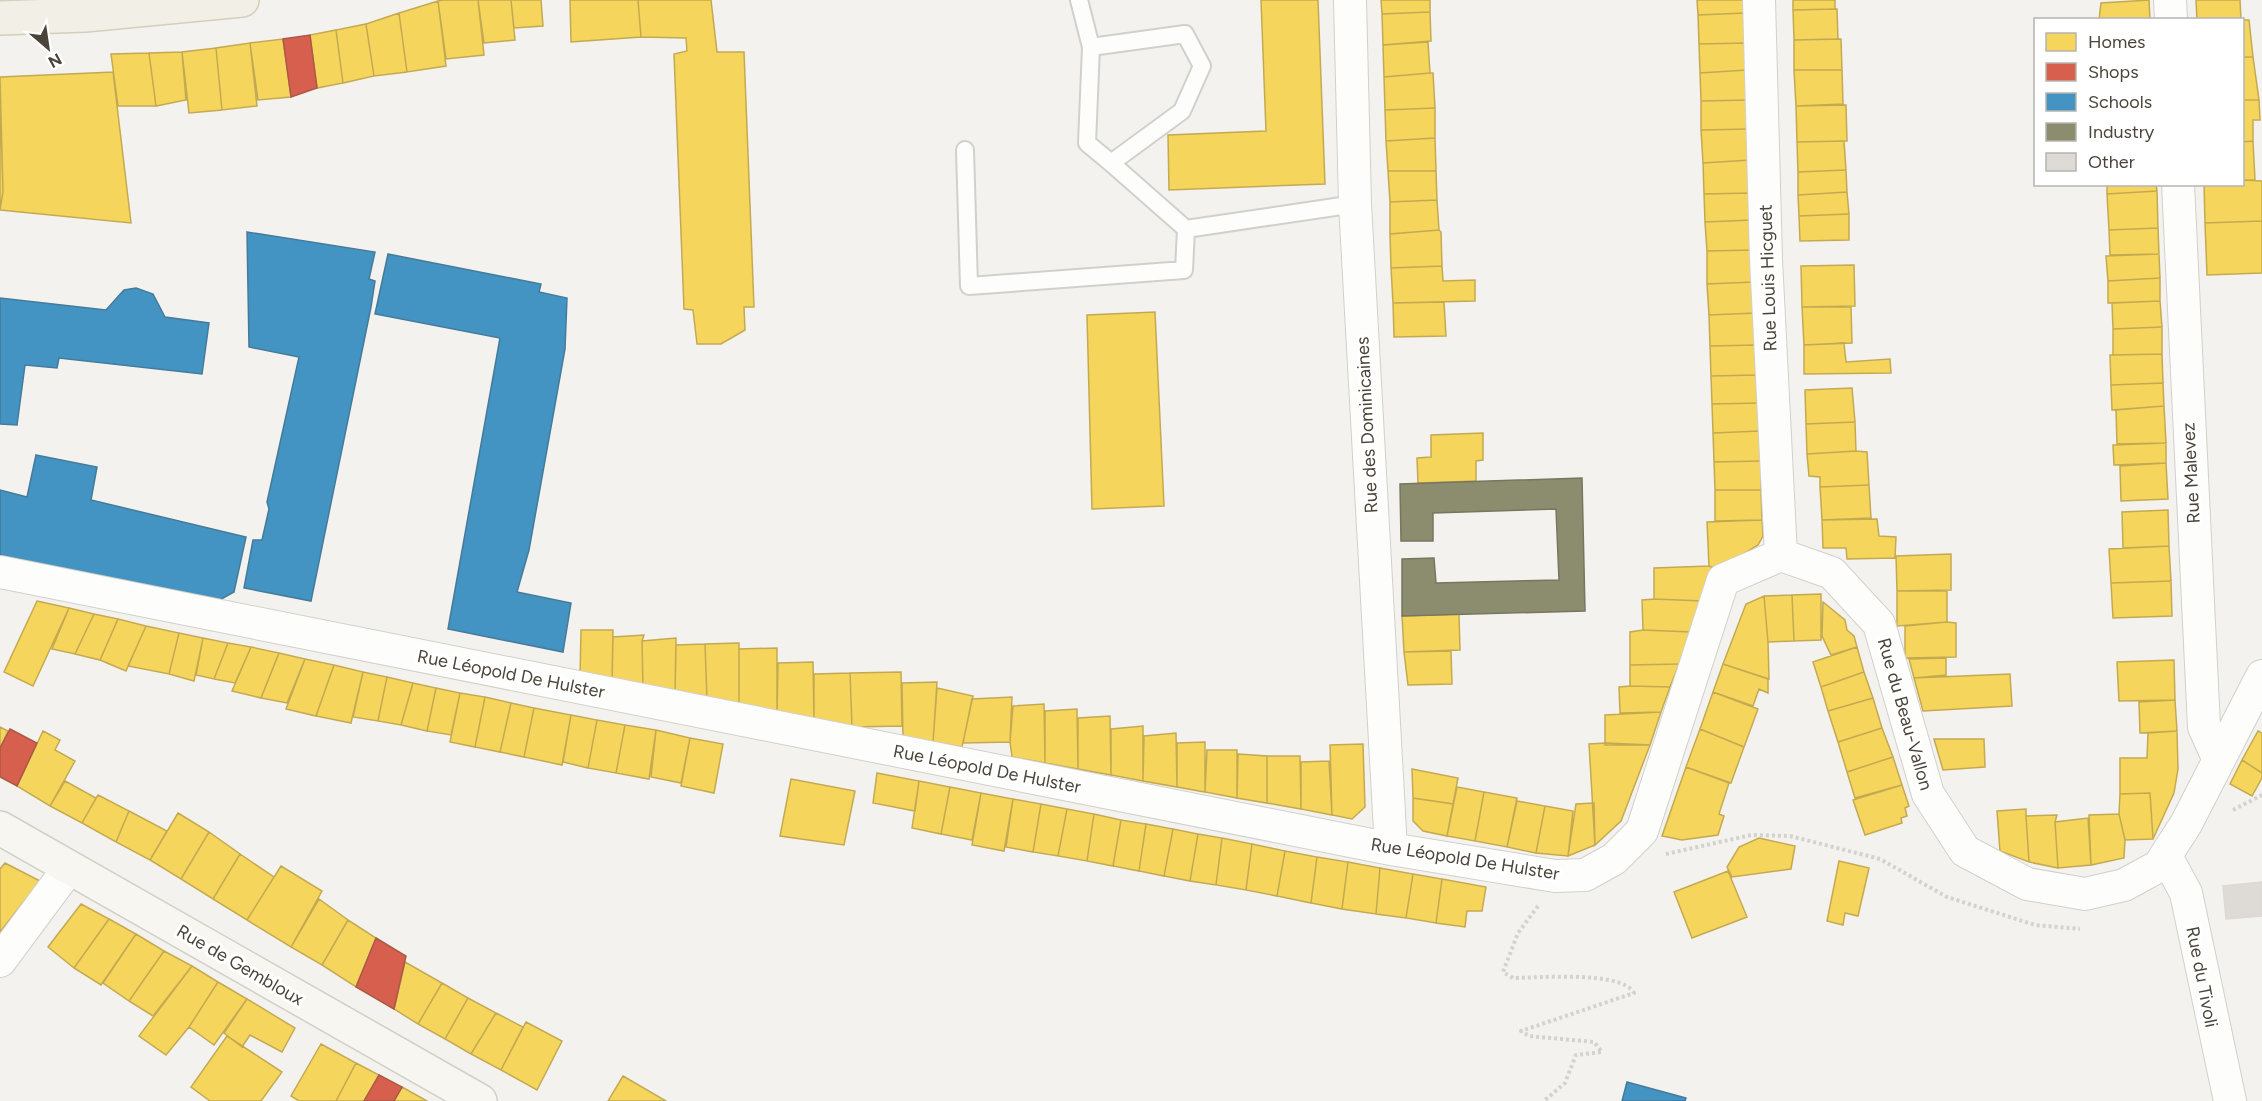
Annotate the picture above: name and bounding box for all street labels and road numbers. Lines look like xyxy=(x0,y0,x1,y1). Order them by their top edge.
street label: Rue Louis Hicguet xyxy=(1754,204,1782,352)
street label: Rue des Dominicaines xyxy=(1351,336,1383,514)
street label: Rue Malevez xyxy=(2177,422,2205,524)
street label: Rue du Beau-Vallon xyxy=(1873,635,1937,793)
street label: Rue Léopold De Hulster xyxy=(415,645,607,703)
street label: Rue Léopold De Hulster xyxy=(891,740,1083,798)
street label: Rue Léopold De Hulster xyxy=(1369,833,1561,885)
street label: Rue de Gembloux xyxy=(173,920,308,1010)
street label: Rue du Tivoli xyxy=(2181,925,2223,1029)

